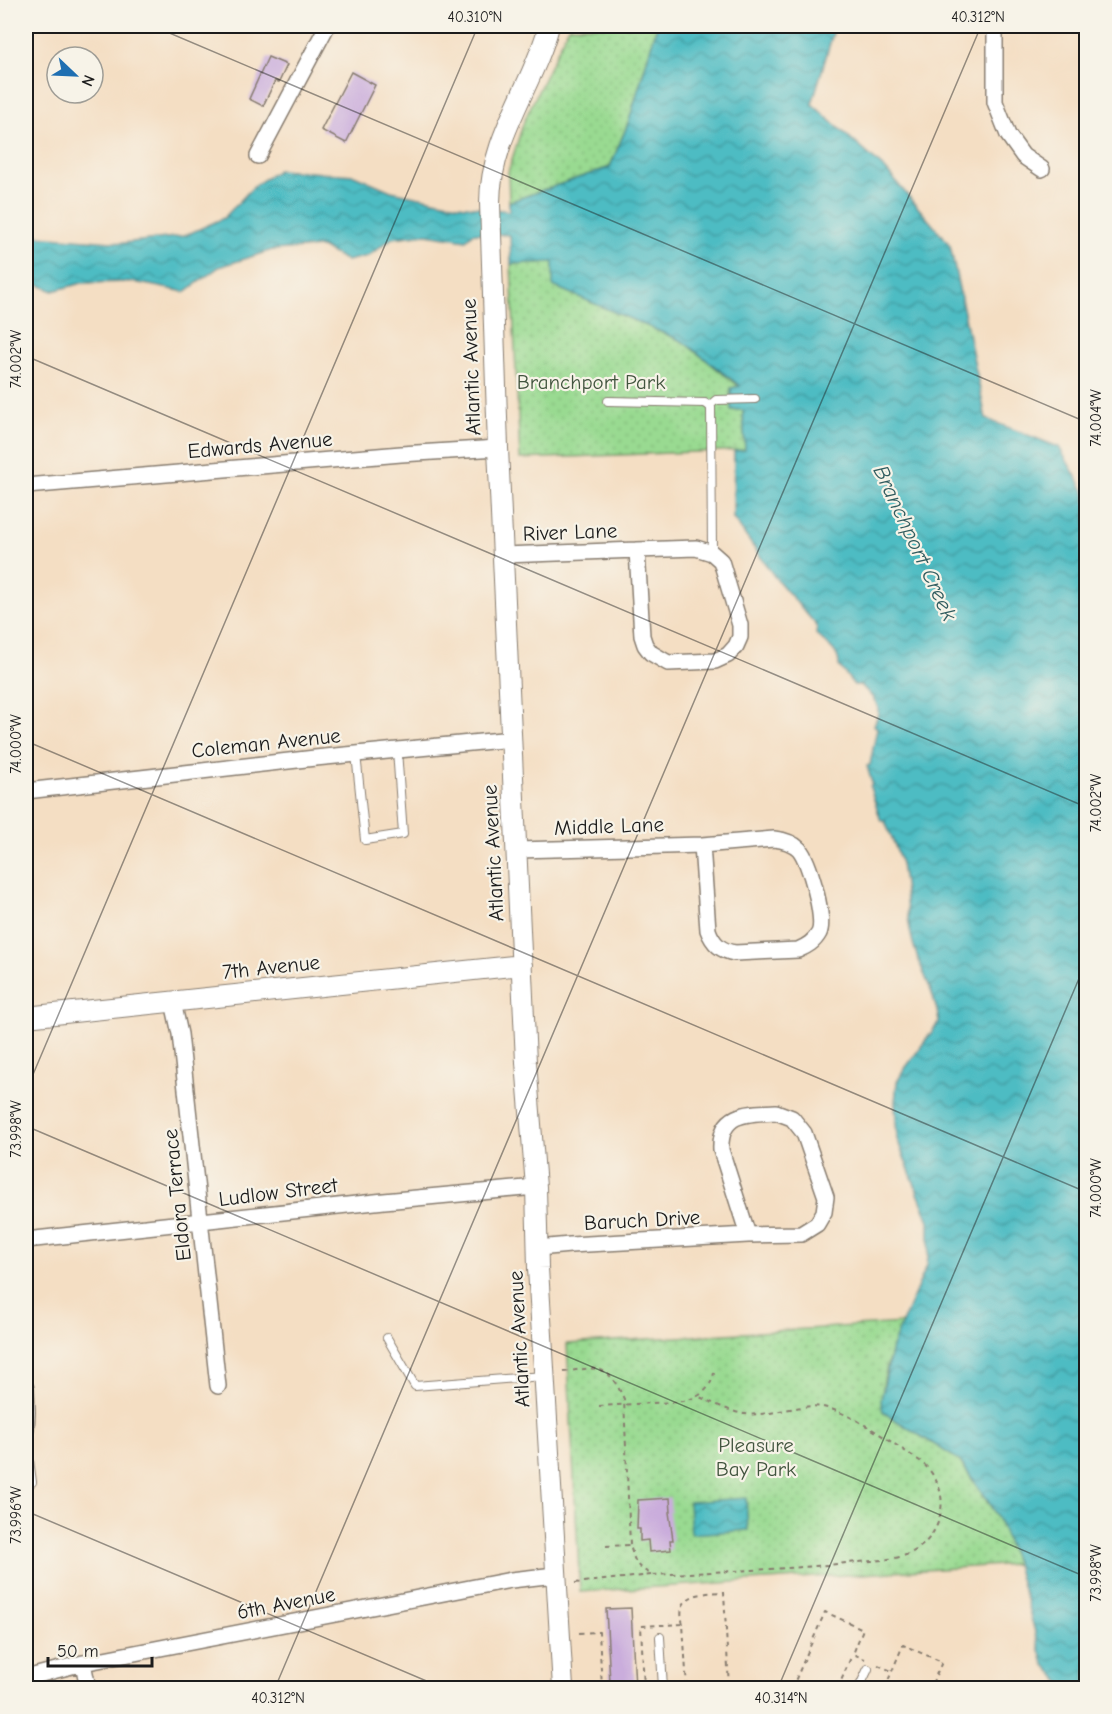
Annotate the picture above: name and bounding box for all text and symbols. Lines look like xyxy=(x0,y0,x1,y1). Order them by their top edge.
text: 40.310°N xyxy=(448,8,502,26)
text: 40.312°N xyxy=(951,8,1005,26)
north arrow xyxy=(45,45,105,105)
text: N xyxy=(78,72,98,89)
street label: Atlantic Avenue xyxy=(457,298,485,436)
text: 74.002°W xyxy=(7,330,25,388)
park label: Branchport Park xyxy=(517,370,665,394)
text: 74.004°W xyxy=(1087,389,1105,447)
street label: Edwards Avenue xyxy=(187,427,333,463)
water label: Branchport Creek xyxy=(868,461,963,625)
street label: River Lane xyxy=(522,518,618,546)
text: 74.000°W xyxy=(7,714,25,774)
street label: Coleman Avenue xyxy=(190,723,342,763)
text: 74.002°W xyxy=(1087,774,1105,832)
street label: Atlantic Avenue xyxy=(477,784,509,922)
street label: Middle Lane xyxy=(554,812,664,840)
street label: 7th Avenue xyxy=(221,950,321,984)
text: 73.998°W xyxy=(7,1100,25,1158)
street label: Eldora Terrace xyxy=(158,1128,196,1262)
text: 74.000°W xyxy=(1087,1158,1105,1218)
street label: Ludlow Street xyxy=(217,1173,340,1211)
street label: Baruch Drive xyxy=(583,1205,701,1235)
street label: Atlantic Avenue xyxy=(503,1270,535,1408)
park label: Pleasure Bay Park xyxy=(716,1433,796,1481)
text: 73.996°W xyxy=(7,1486,25,1544)
text: 73.998°W xyxy=(1087,1544,1105,1602)
street label: 6th Avenue xyxy=(235,1582,337,1624)
scale bar xyxy=(48,1630,152,1668)
text: 50 m xyxy=(57,1641,99,1662)
text: 40.312°N xyxy=(251,1689,305,1707)
text: 40.314°N xyxy=(754,1689,808,1707)

